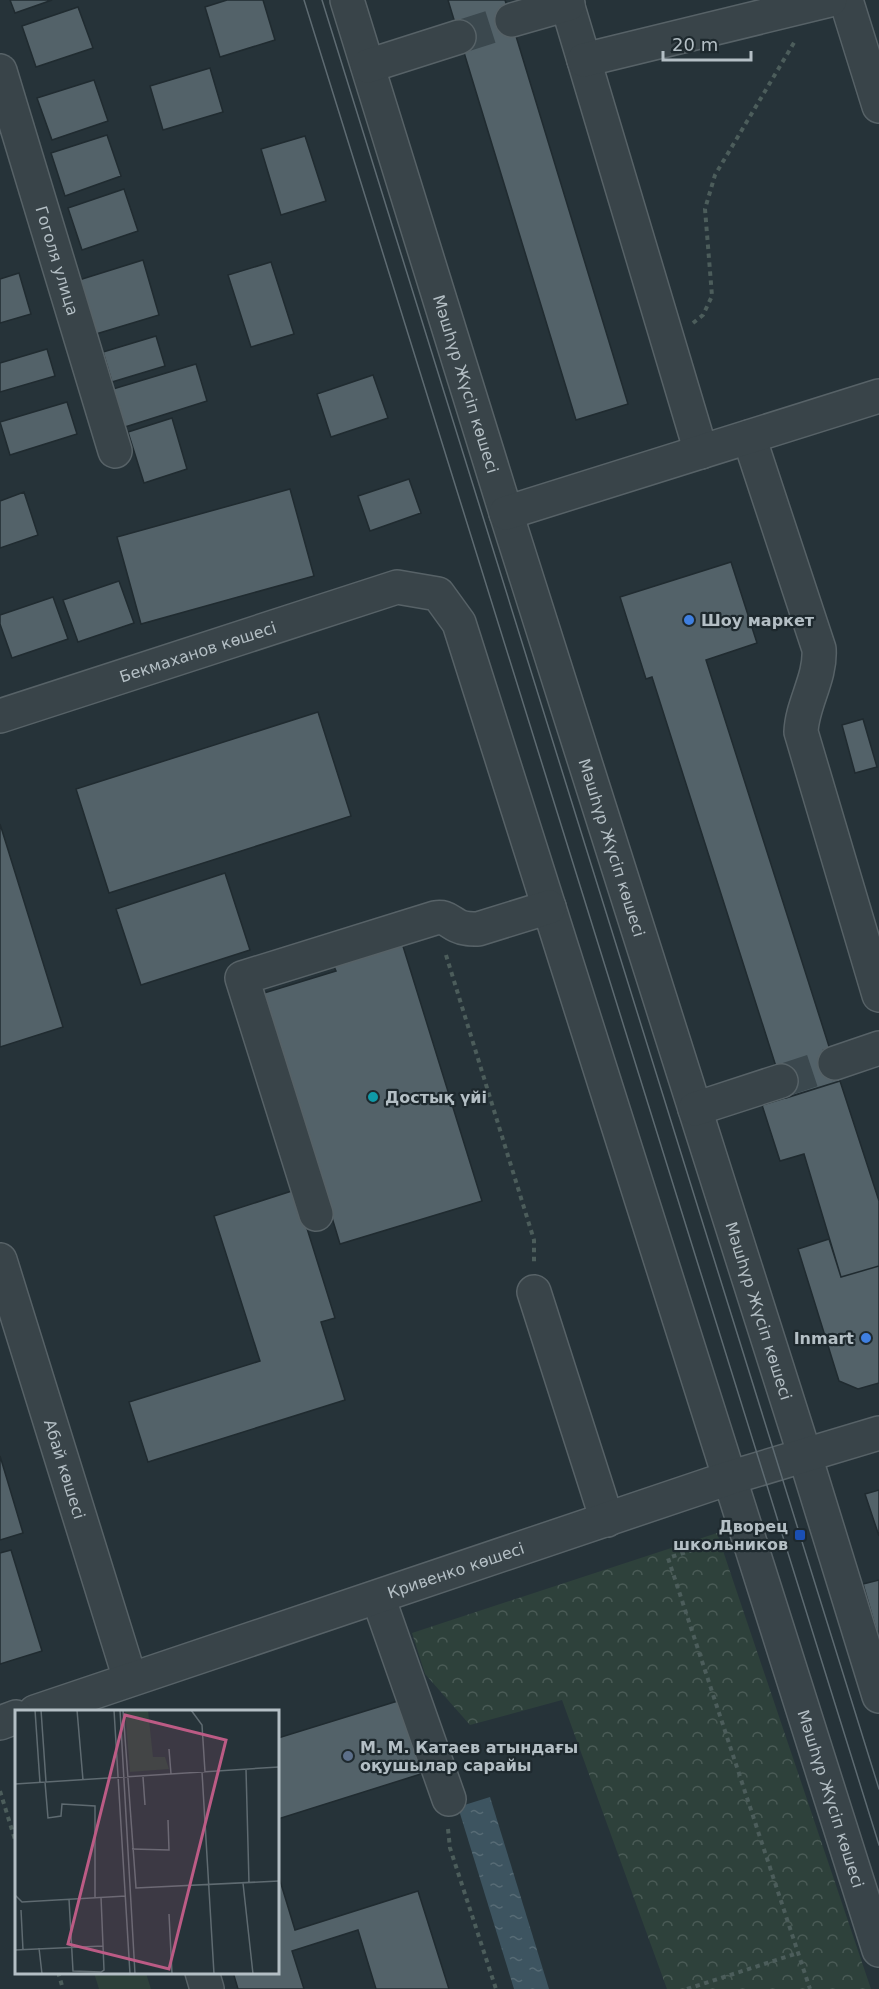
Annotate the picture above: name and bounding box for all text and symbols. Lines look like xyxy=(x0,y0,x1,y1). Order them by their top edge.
scale bar xyxy=(663,24,752,62)
text: 20 m xyxy=(672,34,718,55)
street label: Гоголя улица xyxy=(32,203,83,318)
street label: Мәшһүр Жүсіп көшесі xyxy=(429,292,503,476)
place label: Шоу маркет xyxy=(701,611,815,630)
marker: Шоу маркет xyxy=(682,613,696,627)
street label: Бекмаханов көшесі xyxy=(117,617,279,686)
street label: Мәшһүр Жүсіп көшесі xyxy=(575,756,649,939)
place label: Достық үйі xyxy=(385,1088,487,1107)
marker: Достық үйі xyxy=(366,1090,380,1104)
street label: Мәшһүр Жүсіп көшесі xyxy=(722,1219,796,1402)
place label: Inmart xyxy=(794,1329,854,1348)
marker: Inmart xyxy=(859,1331,873,1345)
street label: Абай көшесі xyxy=(41,1417,89,1521)
place label: Дворец школьников xyxy=(673,1517,788,1554)
marker: Дворец школьников xyxy=(793,1528,807,1542)
street label: Кривенко көшесі xyxy=(385,1538,527,1602)
street label: Мәшһүр Жүсіп көшесі xyxy=(794,1707,868,1890)
inset map xyxy=(15,1710,279,1974)
place label: М. М. Катаев атындағы оқушылар сарайы xyxy=(360,1738,578,1775)
marker: М. М. Катаев атындағы оқушылар сарайы xyxy=(341,1749,355,1763)

